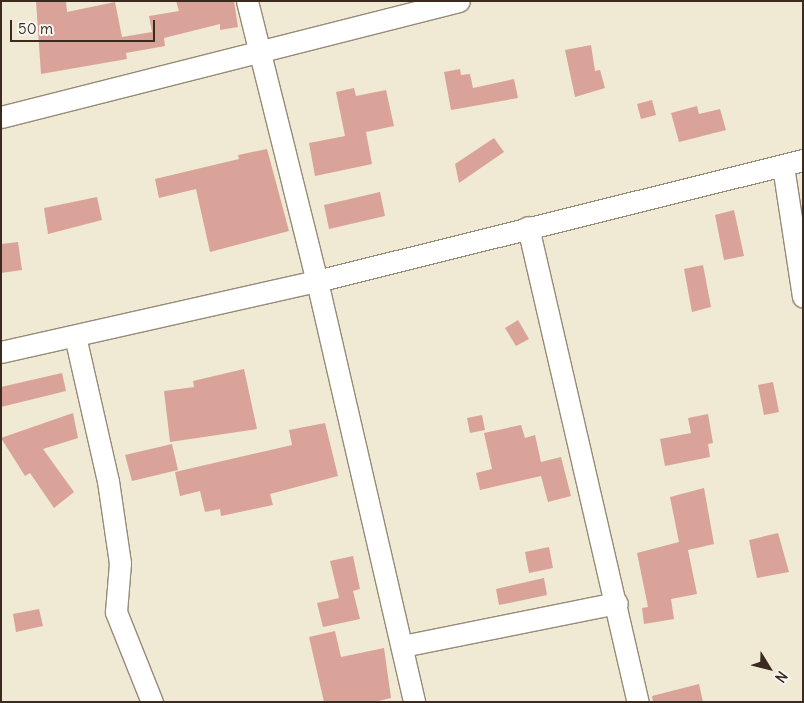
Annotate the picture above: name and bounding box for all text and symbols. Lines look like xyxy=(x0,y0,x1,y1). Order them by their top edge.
scale bar xyxy=(12,10,158,42)
text: 50 m xyxy=(18,19,53,38)
north arrow xyxy=(744,643,794,693)
text: N xyxy=(771,668,791,686)

